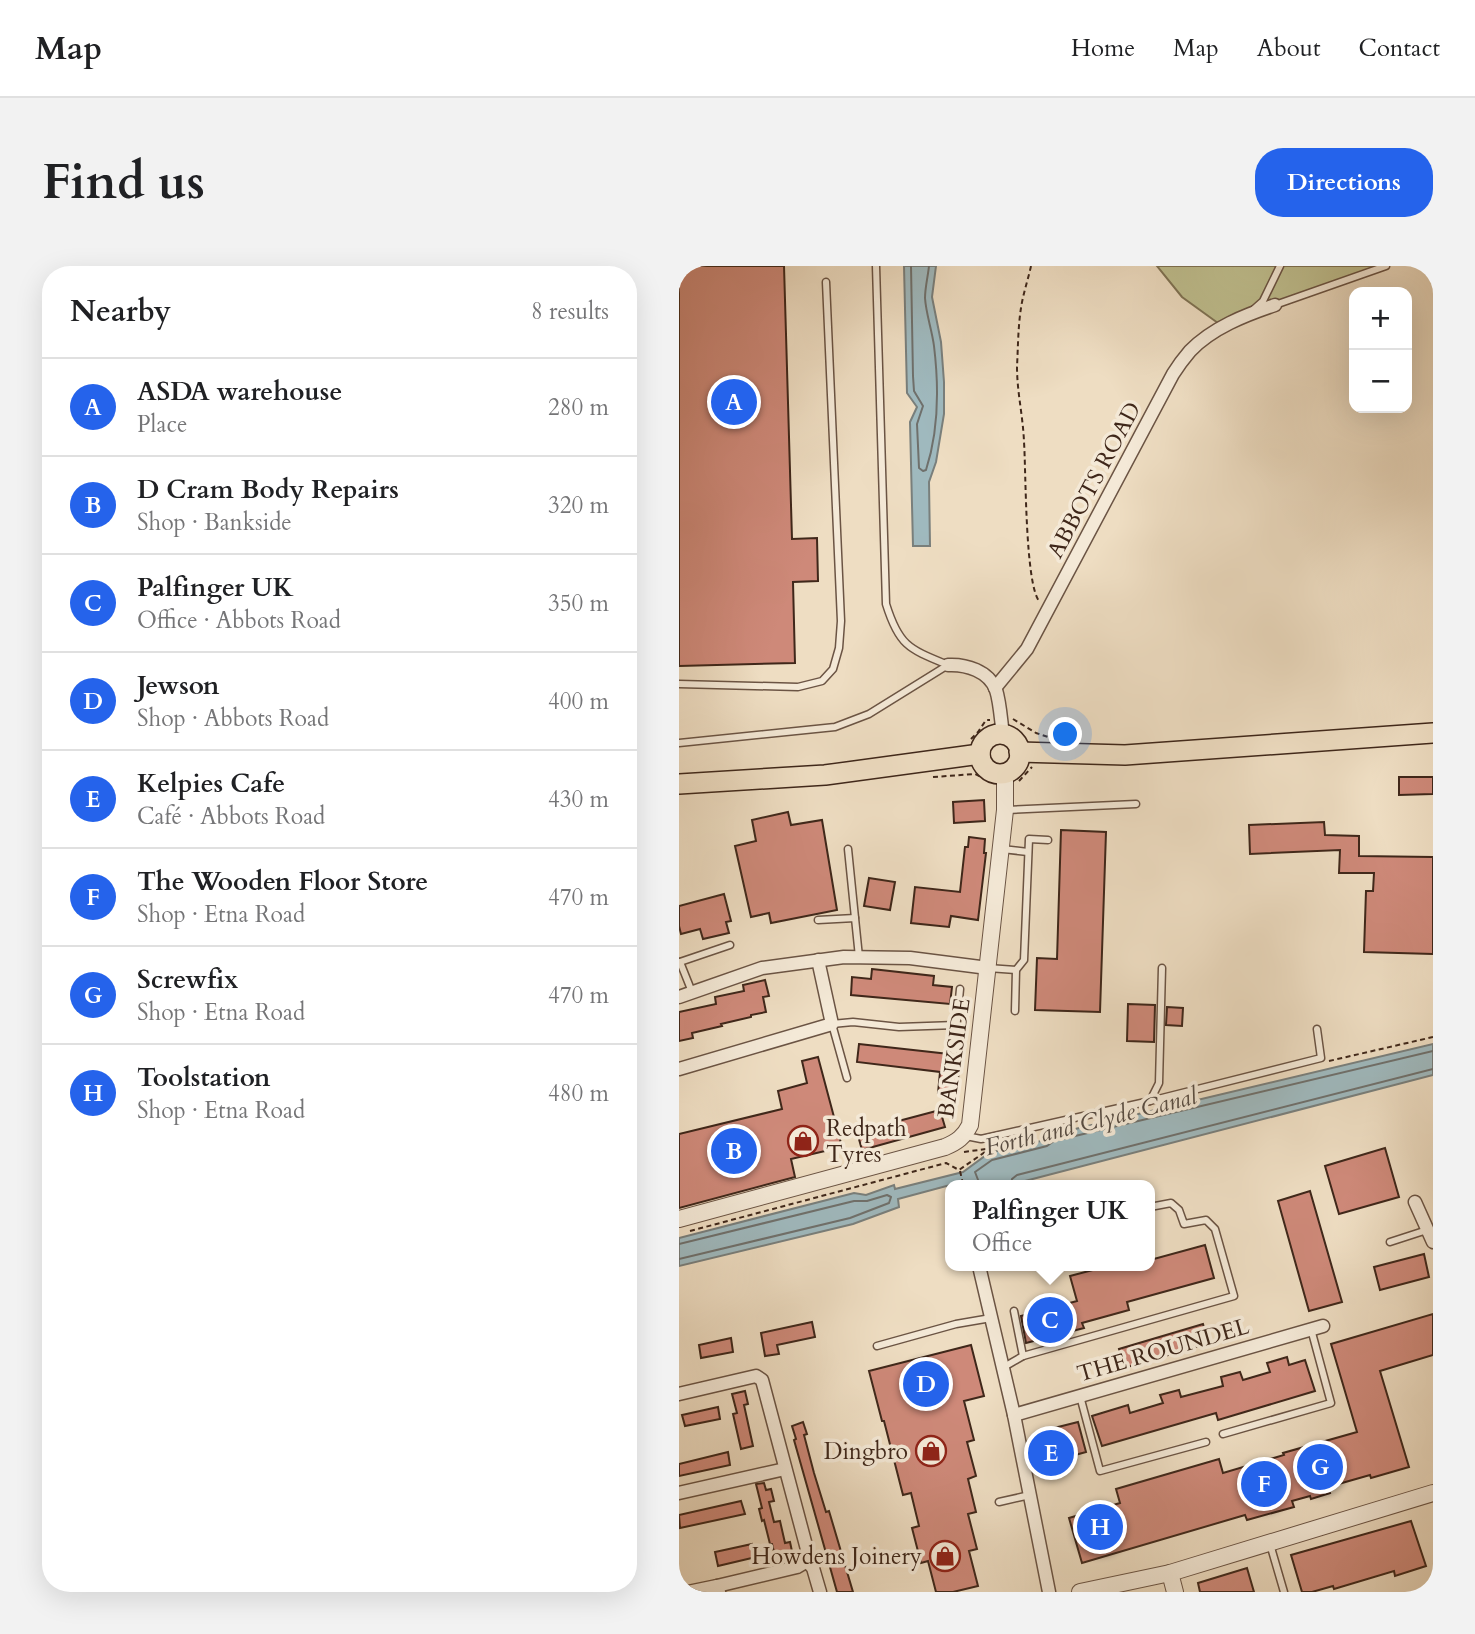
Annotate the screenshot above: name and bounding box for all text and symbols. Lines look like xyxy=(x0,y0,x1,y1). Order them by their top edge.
text: Map xyxy=(35,26,102,71)
text: Home xyxy=(1071,32,1135,65)
text: Map xyxy=(1173,32,1219,65)
text: About xyxy=(1257,32,1321,65)
text: Contact xyxy=(1359,32,1440,65)
button: Directions xyxy=(1255,148,1433,217)
text: Find us xyxy=(42,149,205,216)
map controls xyxy=(1349,287,1412,413)
button: + xyxy=(1349,287,1412,350)
text: Nearby xyxy=(70,291,171,332)
text: 8 results xyxy=(531,296,609,327)
button: − xyxy=(1349,350,1412,413)
text: ASDA warehouse xyxy=(137,374,342,409)
pin: A xyxy=(711,376,757,428)
text: A xyxy=(84,392,102,423)
text: 280 m xyxy=(548,392,609,423)
street label: ABBOTS ROAD xyxy=(1040,396,1148,564)
text: Place xyxy=(137,409,187,440)
text: D Cram Body Repairs xyxy=(137,472,399,507)
text: B xyxy=(85,490,101,521)
text: 320 m xyxy=(548,490,609,521)
text: Shop · Bankside xyxy=(137,507,292,538)
text: Palfinger UK xyxy=(137,570,294,605)
text: C xyxy=(84,588,102,619)
text: 350 m xyxy=(548,588,609,619)
text: Office · Abbots Road xyxy=(137,605,341,636)
text: Jewson xyxy=(137,668,220,703)
text: D xyxy=(83,686,103,717)
text: 400 m xyxy=(548,686,609,717)
text: Shop · Abbots Road xyxy=(137,703,329,734)
your location xyxy=(1048,717,1082,751)
text: Kelpies Cafe xyxy=(137,766,285,801)
text: E xyxy=(86,784,100,815)
text: 430 m xyxy=(548,784,609,815)
text: Café · Abbots Road xyxy=(137,801,325,832)
text: The Wooden Floor Store xyxy=(137,864,428,899)
text: F xyxy=(86,882,100,913)
text: 470 m xyxy=(548,882,609,913)
text: Shop · Etna Road xyxy=(137,899,305,930)
text: Screwfix xyxy=(137,962,238,997)
text: G xyxy=(84,980,102,1011)
text: 470 m xyxy=(548,980,609,1011)
street label: BANKSIDE xyxy=(930,996,978,1120)
text: Shop · Etna Road xyxy=(137,997,305,1028)
text: Toolstation xyxy=(137,1060,270,1095)
text: H xyxy=(83,1078,103,1109)
text: 480 m xyxy=(548,1078,609,1109)
water label: Forth and Clyde Canal xyxy=(981,1079,1202,1164)
text: Shop · Etna Road xyxy=(137,1095,305,1126)
place label: Redpath Tyres xyxy=(826,1113,907,1170)
shop icon: Redpath Tyres xyxy=(786,1124,820,1158)
pin: B xyxy=(711,1125,757,1177)
popup xyxy=(945,1180,1155,1271)
text: Palfinger UK xyxy=(972,1193,1128,1228)
text: Office xyxy=(972,1228,1032,1259)
pin: C xyxy=(1027,1294,1073,1346)
street label: THE ROUNDEL xyxy=(1073,1311,1253,1389)
pin: D xyxy=(903,1358,949,1410)
pin: E xyxy=(1028,1427,1074,1479)
shop icon: Dingbro xyxy=(914,1434,948,1468)
place label: Dingbro xyxy=(824,1436,908,1467)
pin: G xyxy=(1297,1441,1343,1493)
pin: F xyxy=(1241,1458,1287,1510)
pin: H xyxy=(1077,1501,1123,1553)
shop icon: Howdens Joinery xyxy=(928,1539,962,1573)
place label: Howdens Joinery xyxy=(752,1541,922,1572)

